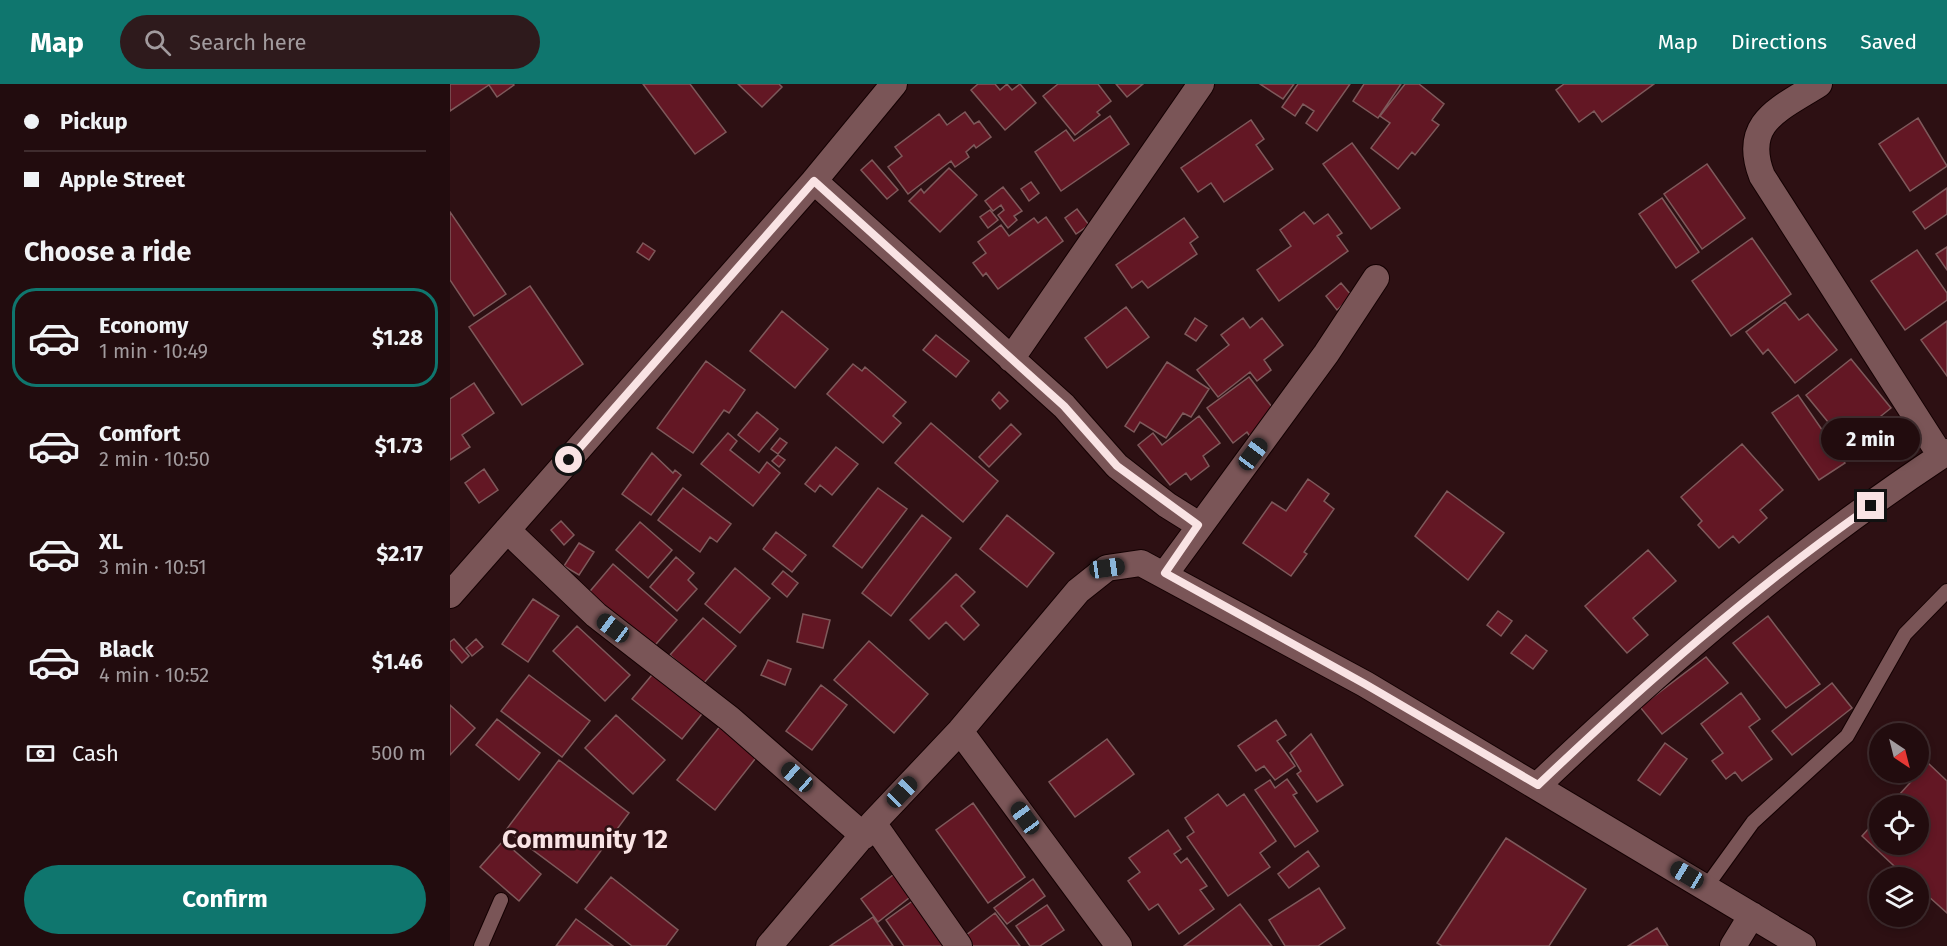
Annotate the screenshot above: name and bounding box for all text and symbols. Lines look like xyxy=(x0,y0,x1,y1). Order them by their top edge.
search box xyxy=(120,15,540,69)
text: Map xyxy=(30,26,84,59)
icon: search xyxy=(141,26,174,59)
text: Search here xyxy=(189,29,307,56)
text: Map xyxy=(1658,29,1698,55)
text: Directions xyxy=(1731,29,1827,55)
text: Saved xyxy=(1860,29,1917,55)
text: Pickup xyxy=(60,108,128,135)
text: Apple Street xyxy=(60,166,185,193)
text: Choose a ride xyxy=(24,236,191,268)
icon: car xyxy=(27,311,81,365)
text: Economy xyxy=(99,312,188,339)
text: $1.28 xyxy=(372,324,423,351)
text: 1 min · 10:49 xyxy=(99,339,208,363)
icon: car xyxy=(27,419,81,473)
callout: 2 min xyxy=(1822,419,1920,461)
text: Comfort xyxy=(99,420,180,447)
text: 2 min xyxy=(1846,427,1895,451)
text: $1.73 xyxy=(375,432,423,459)
car xyxy=(1235,434,1271,474)
route start xyxy=(555,446,582,473)
text: 2 min · 10:50 xyxy=(99,447,210,471)
route end xyxy=(1857,492,1884,519)
icon: car xyxy=(27,527,81,581)
text: XL xyxy=(99,528,123,555)
text: $2.17 xyxy=(376,540,423,567)
text: 3 min · 10:51 xyxy=(99,555,207,579)
car xyxy=(1088,557,1126,579)
car xyxy=(593,610,633,646)
icon: car xyxy=(27,635,81,689)
text: Black xyxy=(99,636,154,663)
text: $1.46 xyxy=(372,648,423,675)
text: 4 min · 10:52 xyxy=(99,663,209,687)
north arrow xyxy=(1869,723,1929,783)
map controls xyxy=(1869,723,1929,927)
icon: cash xyxy=(24,737,57,770)
text: Cash xyxy=(72,740,119,767)
text: 500 m xyxy=(371,741,426,765)
car xyxy=(778,758,816,796)
car xyxy=(883,773,921,811)
button: locate xyxy=(1869,795,1929,855)
car xyxy=(1007,798,1043,838)
district label: Community 12 xyxy=(502,824,668,855)
car xyxy=(1667,858,1707,892)
button: Confirm xyxy=(24,865,426,934)
button: layers xyxy=(1869,867,1929,927)

